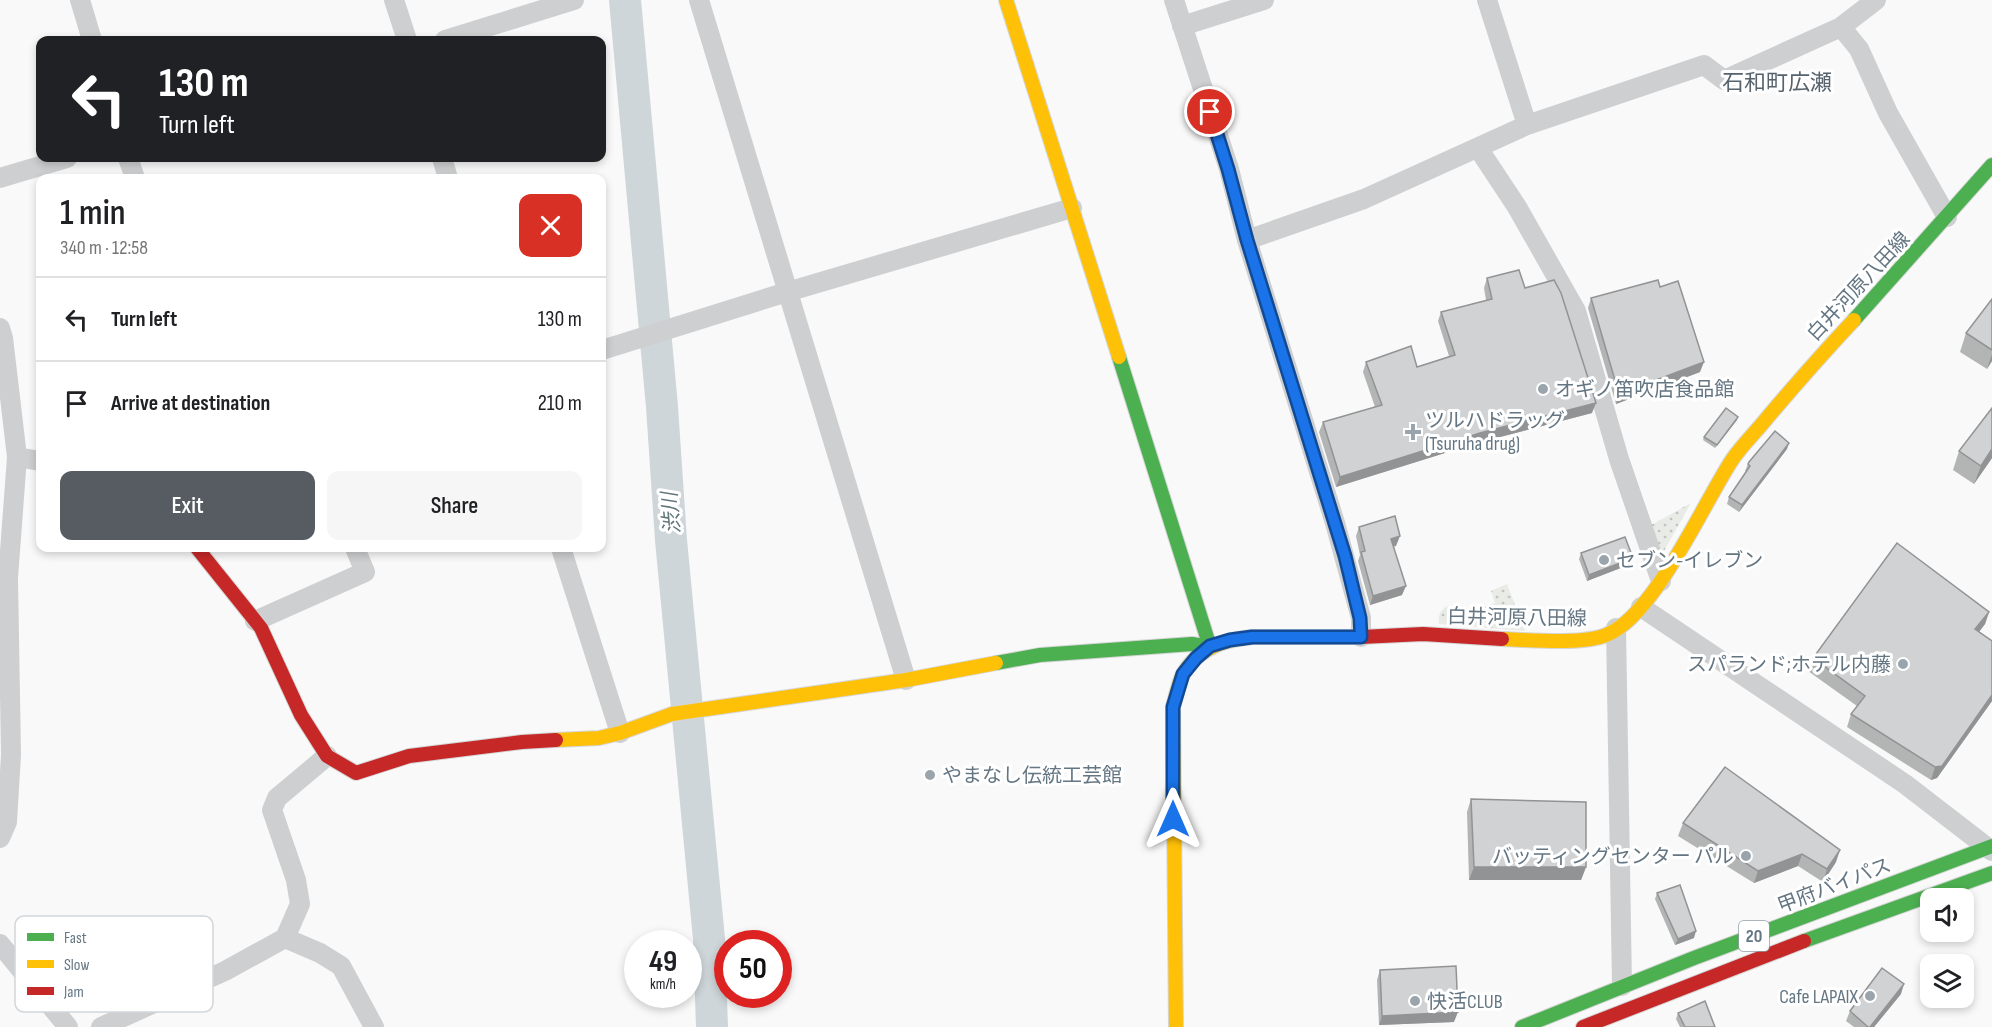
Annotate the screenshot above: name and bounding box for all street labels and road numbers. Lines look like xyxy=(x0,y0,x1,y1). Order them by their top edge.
street label: 白井河原八田線 xyxy=(1802,227,1915,346)
street label: 白井河原八田線 xyxy=(1447,605,1587,631)
street label: 甲府バイパス xyxy=(1774,853,1894,919)
road number: 20 xyxy=(1739,921,1769,951)

